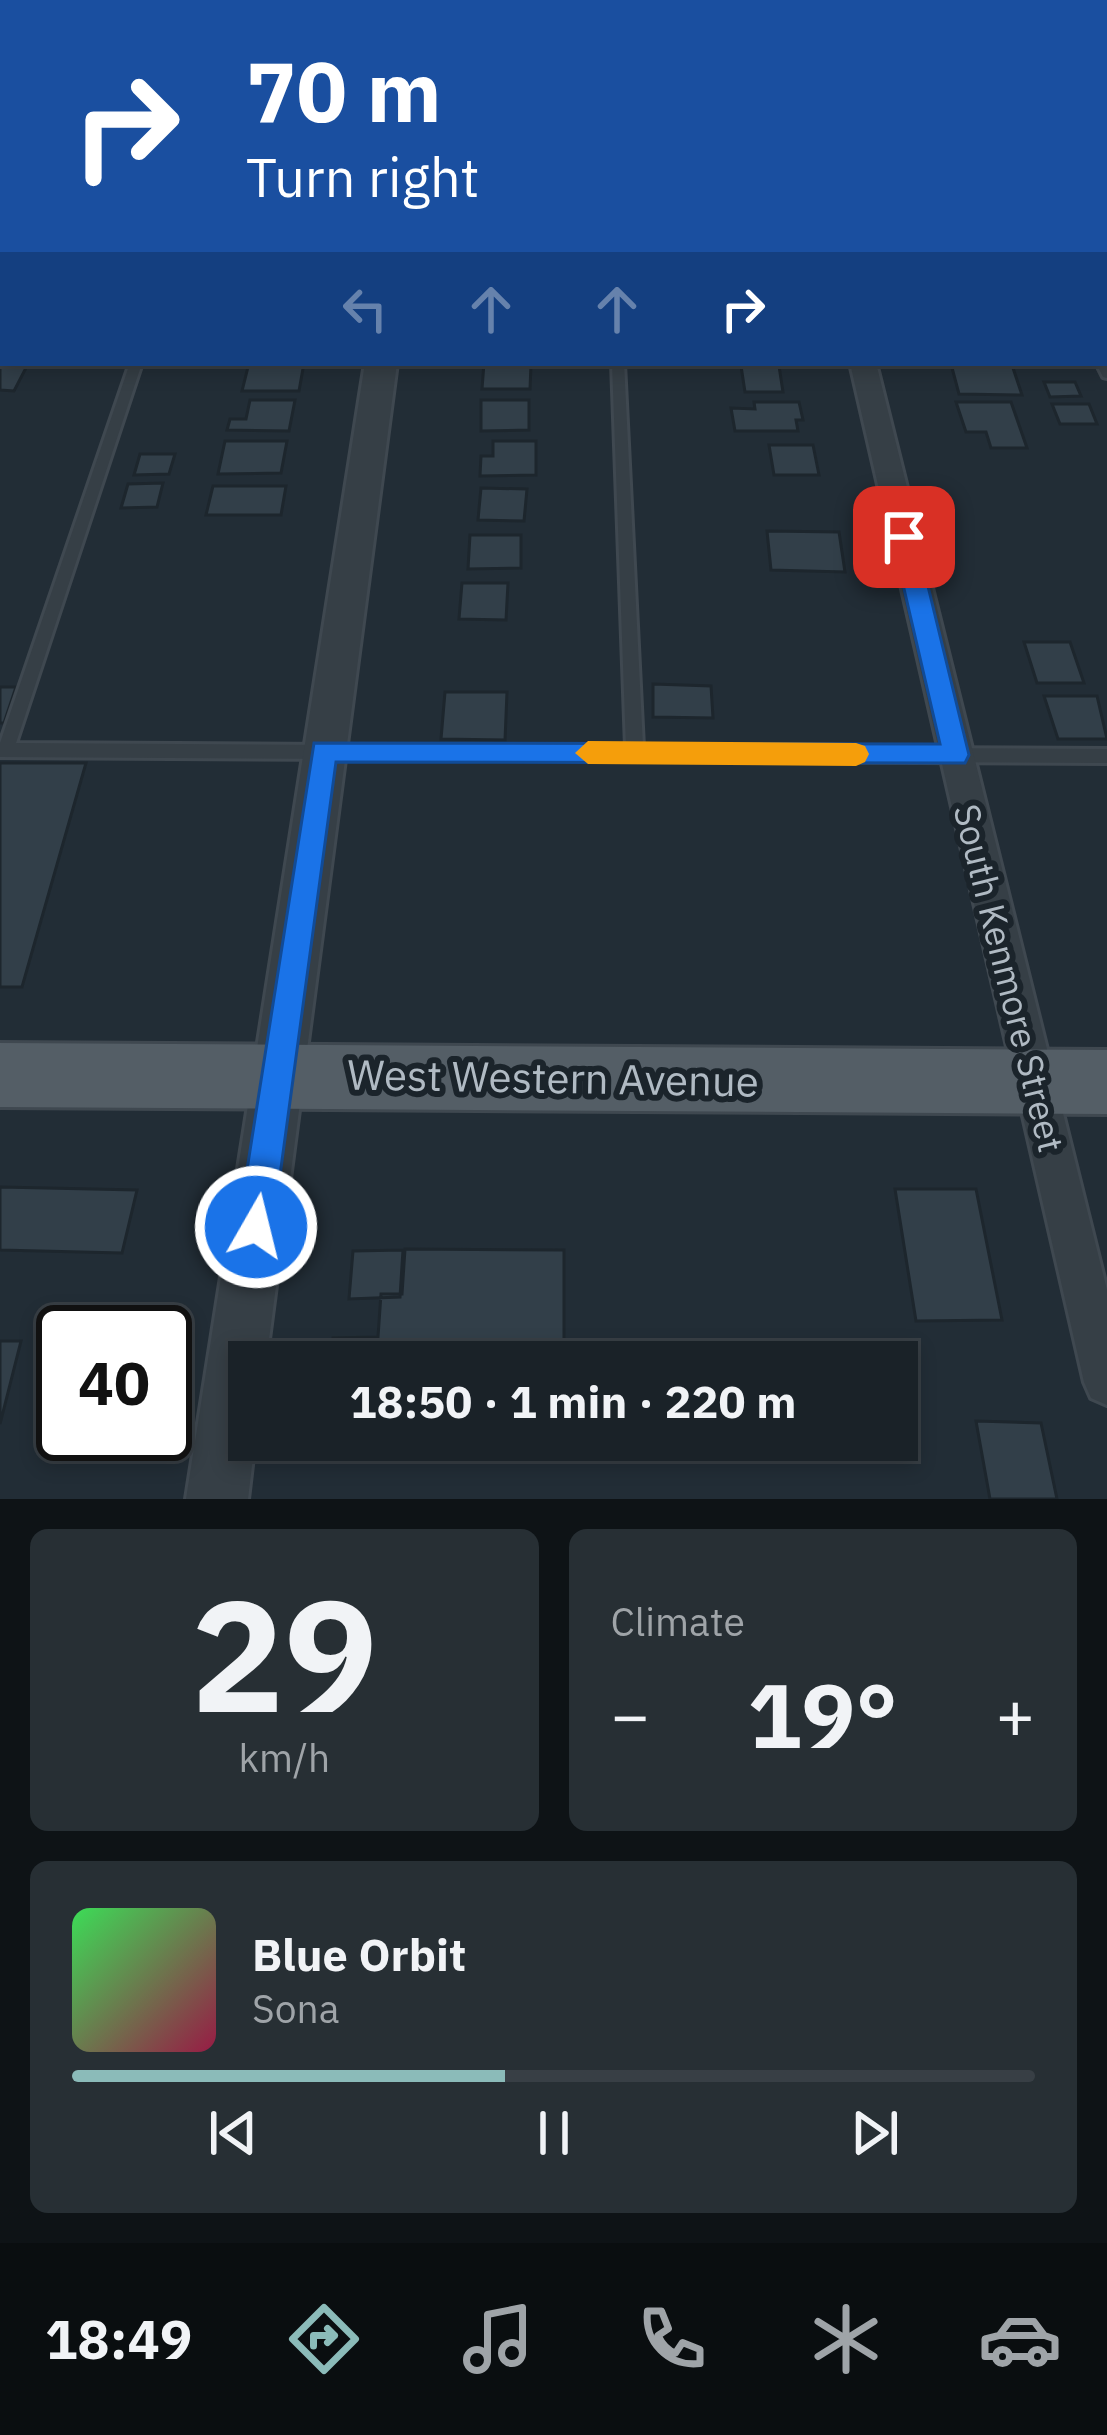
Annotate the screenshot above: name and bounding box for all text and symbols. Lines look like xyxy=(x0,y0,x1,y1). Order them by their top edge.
text: 70 m xyxy=(246,36,442,145)
icon: right xyxy=(48,48,204,204)
text: Turn right xyxy=(246,142,480,212)
icon: left xyxy=(332,276,398,342)
icon: ahead xyxy=(458,276,524,342)
icon: ahead xyxy=(584,276,650,342)
icon: right xyxy=(710,276,776,342)
pin xyxy=(853,486,955,588)
icon: arrive xyxy=(871,504,937,570)
street label: South Kenmore Street xyxy=(944,799,1075,1157)
street label: West Western Avenue xyxy=(347,1046,759,1109)
position arrow xyxy=(193,1164,319,1290)
speed limit sign: 40 xyxy=(36,1305,192,1461)
text: 18:50 · 1 min · 220 m xyxy=(350,1372,796,1430)
text: 29 xyxy=(191,1552,378,1755)
text: Climate xyxy=(611,1596,745,1647)
text: 19° xyxy=(748,1656,898,1773)
text: − xyxy=(611,1671,650,1757)
text: + xyxy=(995,1671,1035,1757)
text: km/h xyxy=(238,1732,330,1783)
text: Blue Orbit xyxy=(252,1925,466,1983)
text: Sona xyxy=(252,1983,339,2034)
icon: previous xyxy=(200,2100,266,2166)
icon: pause xyxy=(521,2100,587,2166)
icon: next xyxy=(842,2100,908,2166)
icon: directions xyxy=(282,2297,366,2381)
icon: music xyxy=(456,2297,540,2381)
icon: phone xyxy=(630,2297,714,2381)
icon: climate xyxy=(804,2297,888,2381)
icon: car xyxy=(978,2297,1062,2381)
text: 18:49 xyxy=(45,2304,192,2374)

